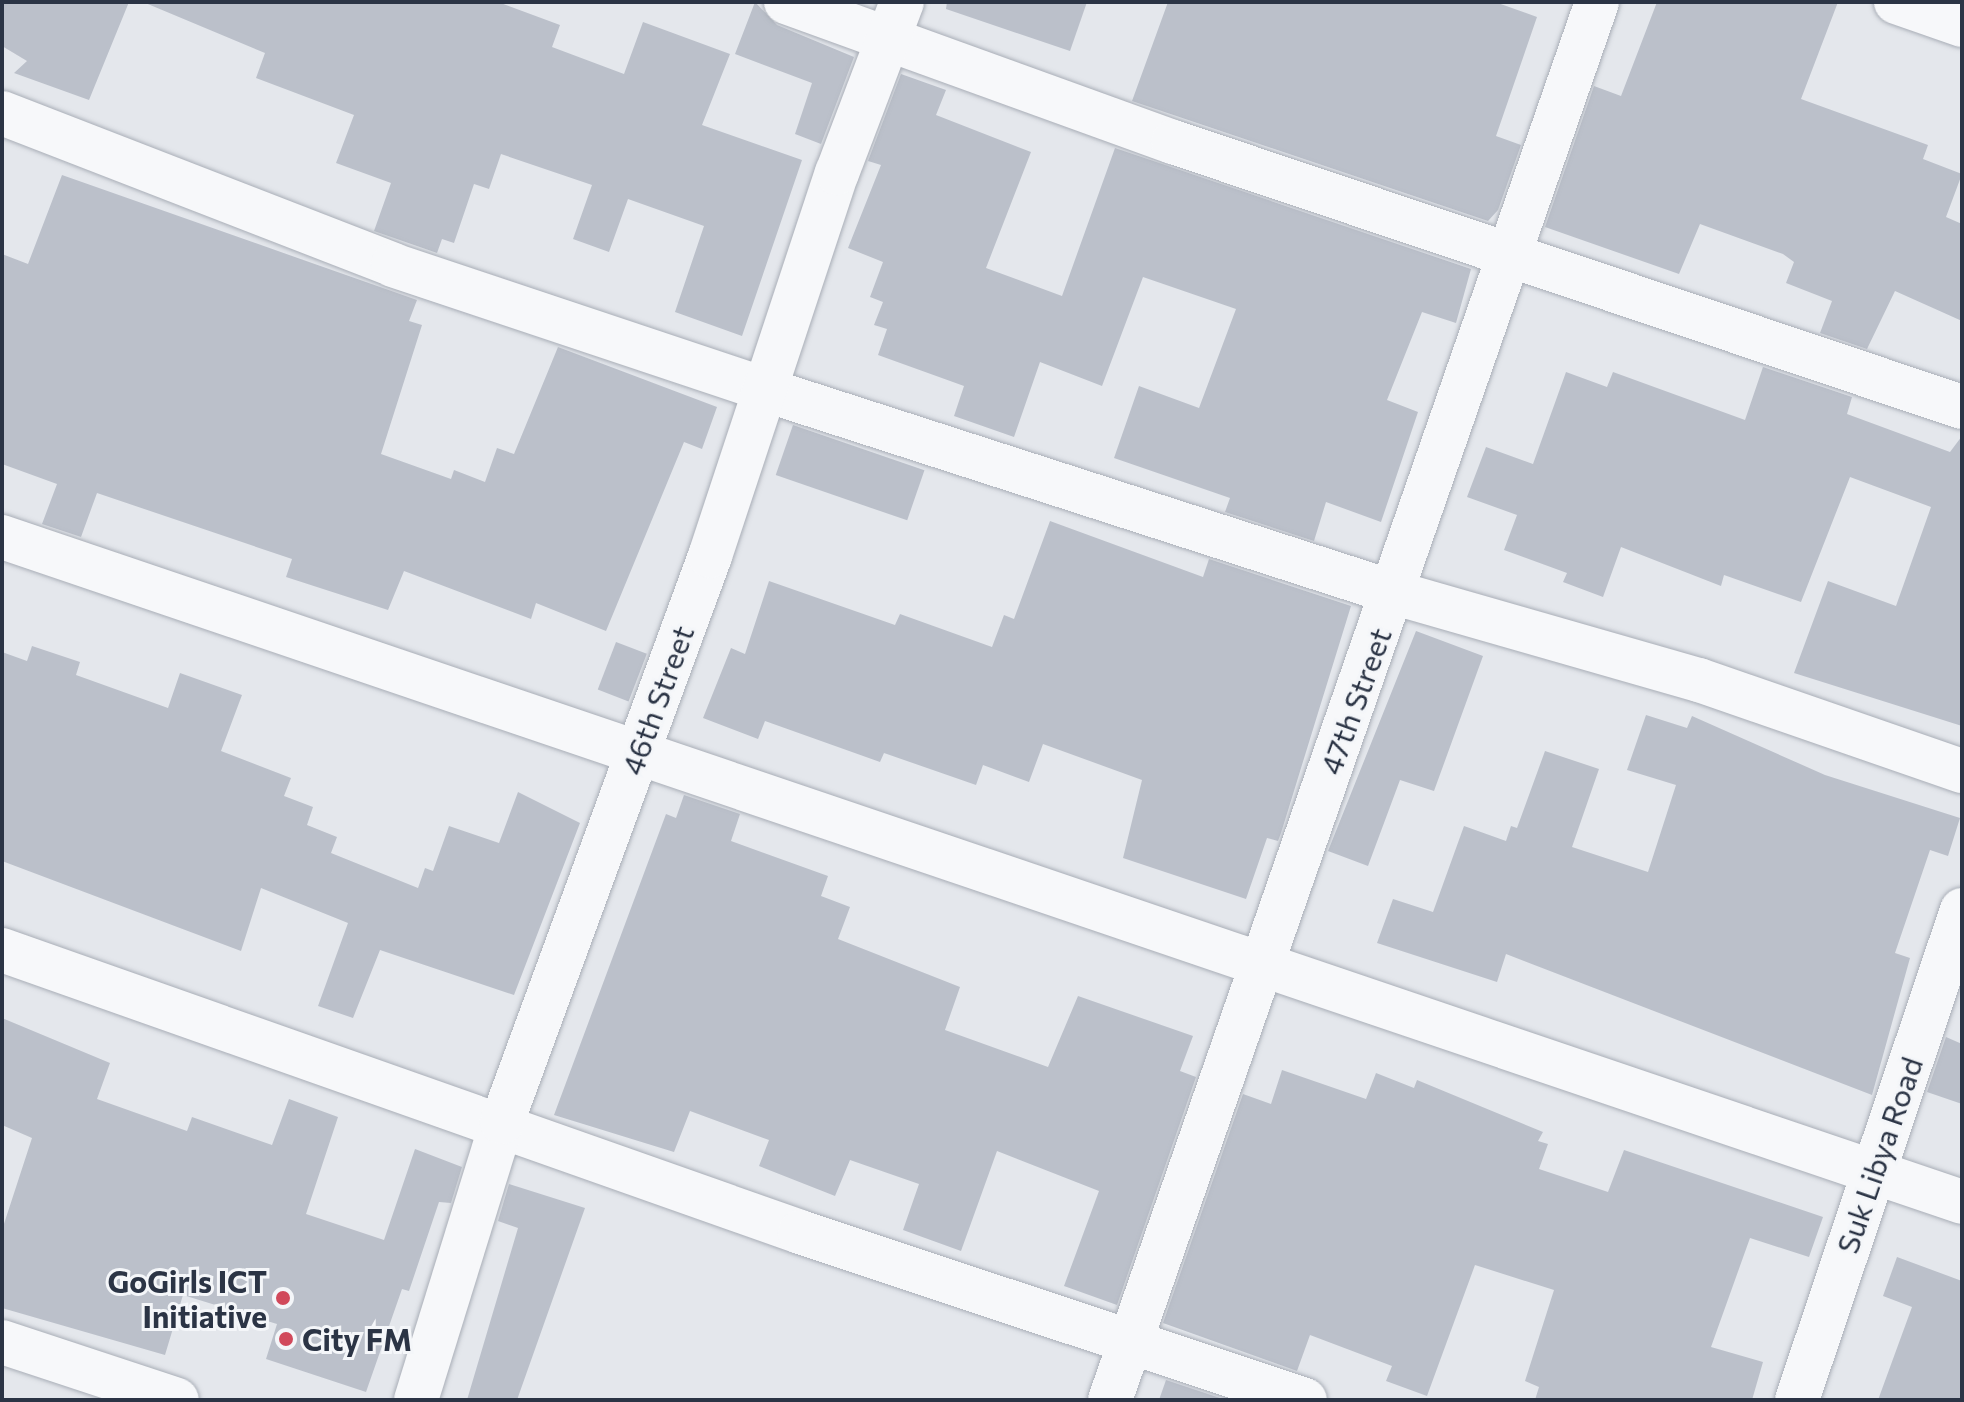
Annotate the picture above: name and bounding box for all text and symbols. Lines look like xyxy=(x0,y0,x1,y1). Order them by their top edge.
street label: 46th Street xyxy=(613,620,701,780)
street label: 47th Street xyxy=(1312,623,1398,779)
street label: Suk Libya Road xyxy=(1829,1052,1929,1258)
place label: GoGirls ICT Initiative xyxy=(107,1263,267,1334)
marker: GoGirls ICT Initiative xyxy=(274,1289,292,1307)
place label: City FM xyxy=(302,1321,412,1357)
marker: City FM xyxy=(277,1330,295,1348)

